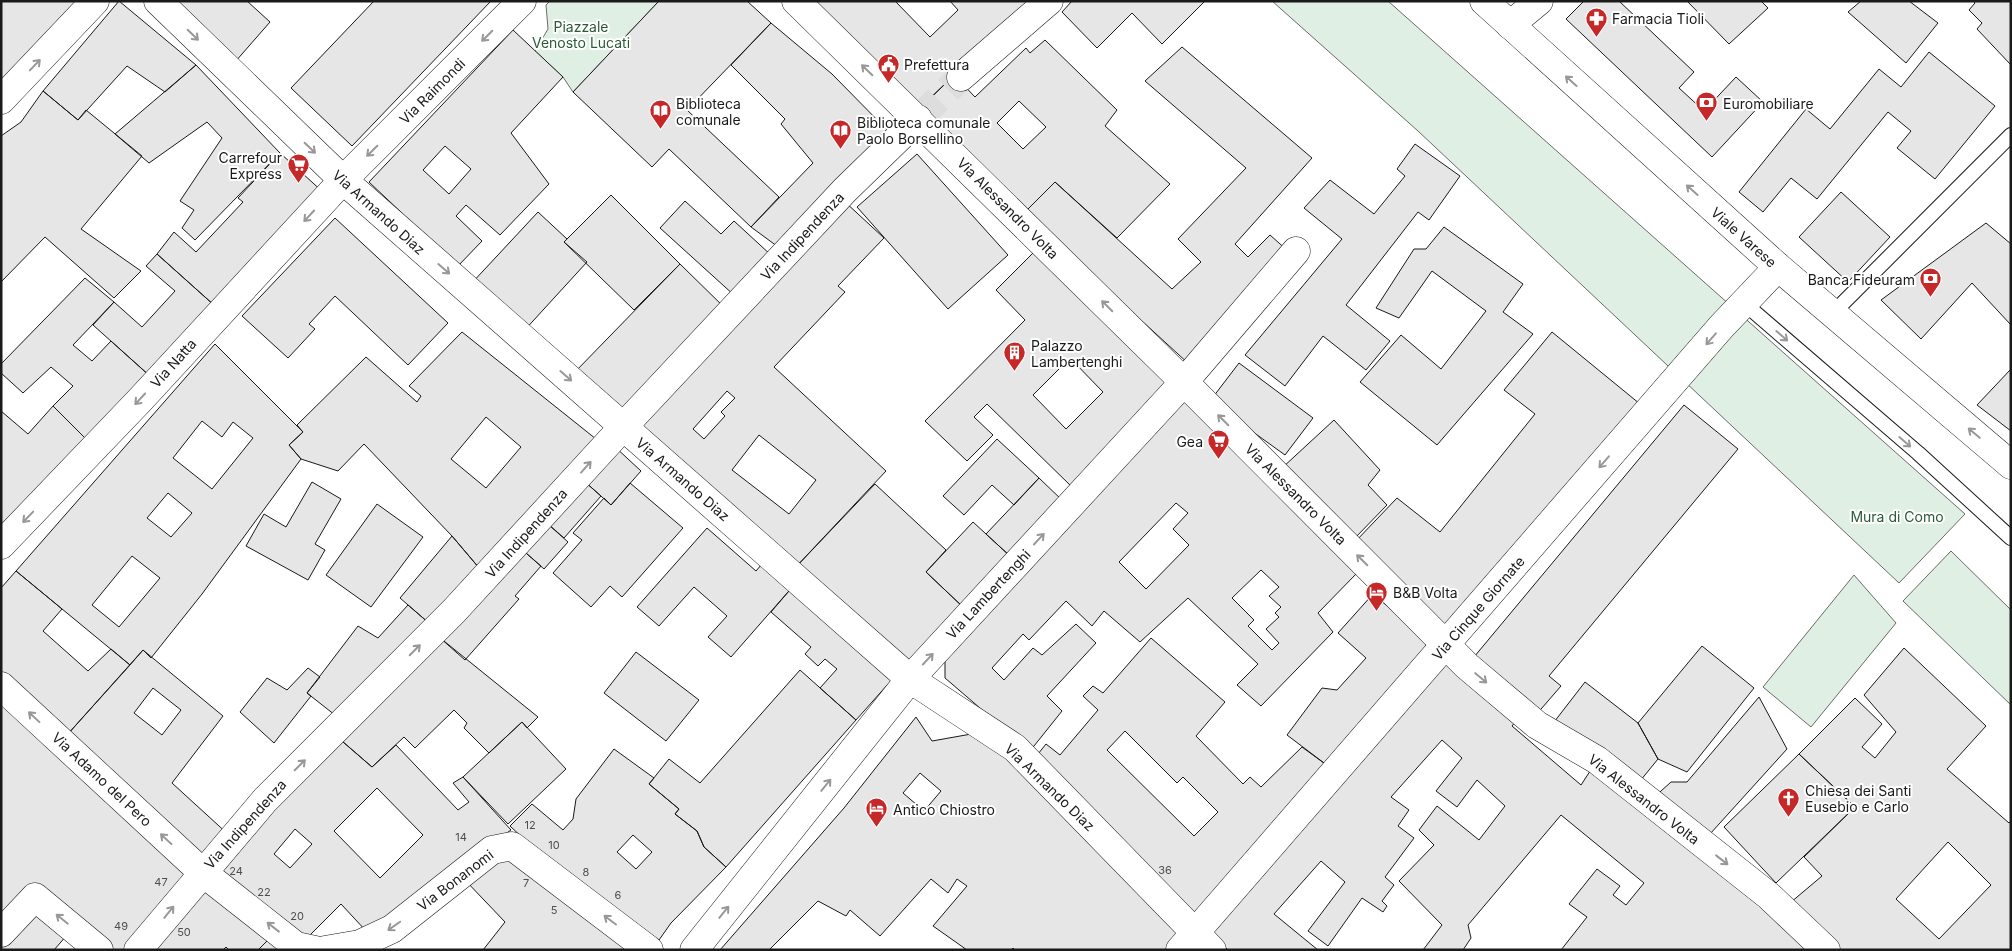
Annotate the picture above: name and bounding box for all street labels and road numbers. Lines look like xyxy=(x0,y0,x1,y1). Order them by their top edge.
street label: Via Raimondi xyxy=(396,55,468,127)
street label: Via Alessandro Volta xyxy=(954,154,1062,262)
street label: Via Armando Diaz xyxy=(329,166,429,258)
street label: Via Indipendenza xyxy=(757,188,847,284)
street label: Viale Varese xyxy=(1708,203,1780,271)
street label: Via Natta xyxy=(147,335,199,391)
street label: Via Armando Diaz xyxy=(633,434,733,524)
street label: Via Alessandro Volta xyxy=(1242,440,1350,548)
street label: Via Indipendenza xyxy=(481,485,571,581)
street label: Via Lambertenghi xyxy=(942,546,1034,642)
street label: Via Cinque Giornate xyxy=(1428,553,1528,663)
street label: Via Adamo del Pero xyxy=(49,728,155,830)
street label: Via Armando Diaz xyxy=(1002,740,1098,834)
street label: Via Alessandro Volta xyxy=(1585,750,1703,848)
street label: Via Indipendenza xyxy=(200,776,290,872)
street label: Via Bonanomi xyxy=(414,846,496,914)

